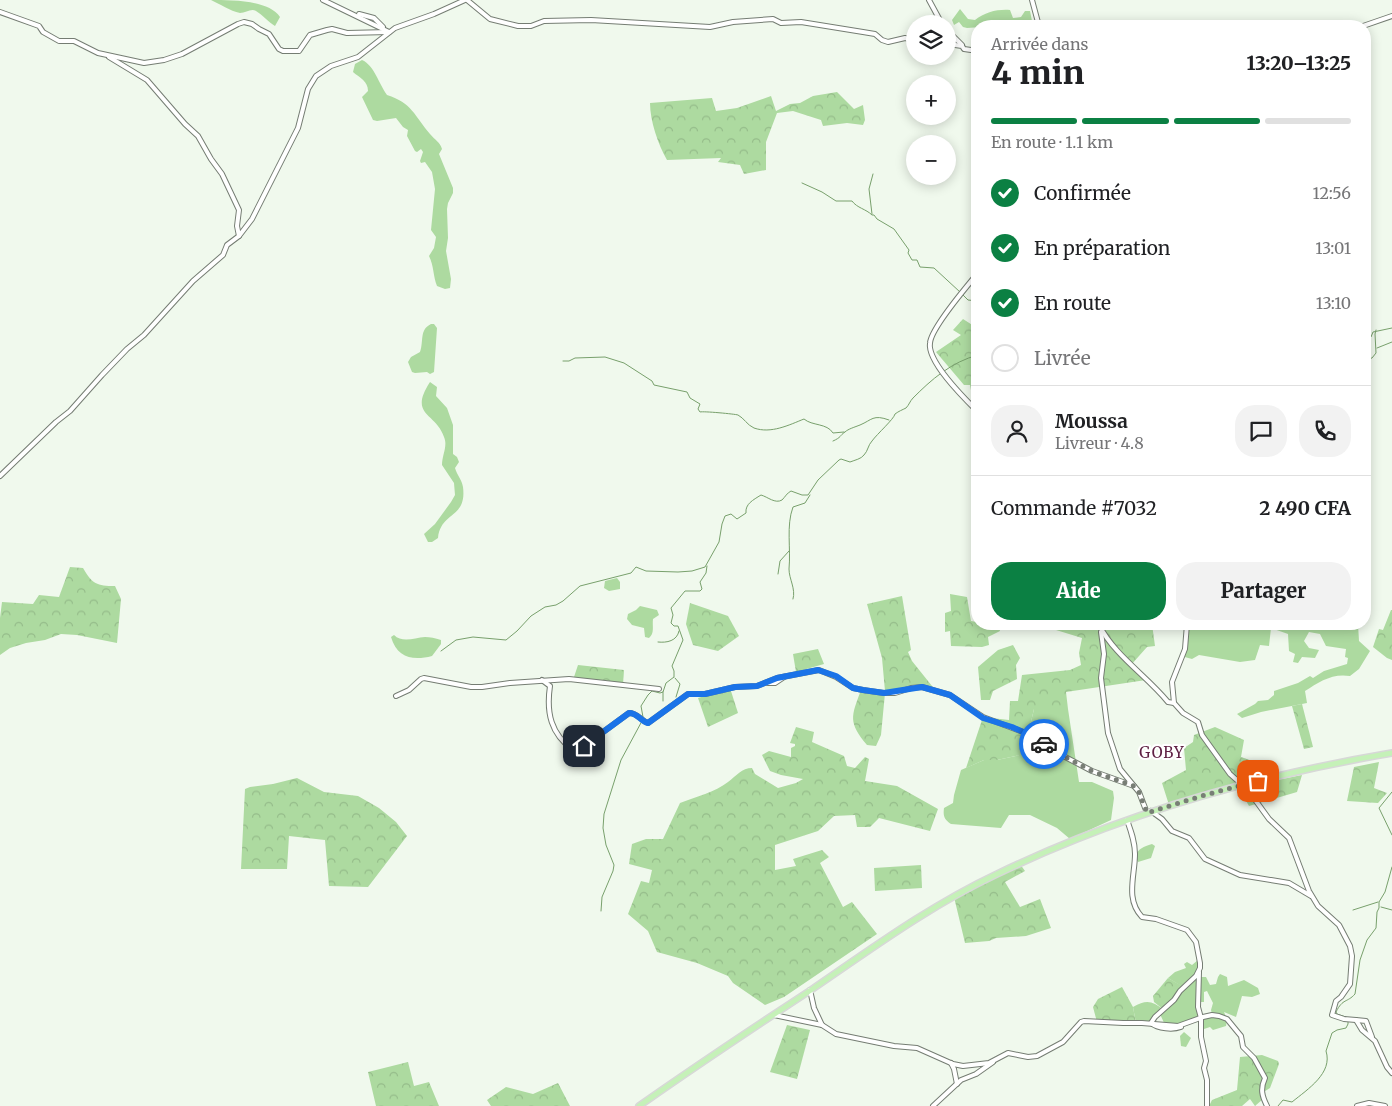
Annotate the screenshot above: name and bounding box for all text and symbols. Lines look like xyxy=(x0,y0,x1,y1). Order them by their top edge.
map controls xyxy=(906,15,956,185)
button: layers xyxy=(906,15,956,65)
text: Arrivée dans xyxy=(991,34,1088,54)
text: 13:20–13:25 xyxy=(1246,51,1351,75)
text: 4 min xyxy=(991,53,1084,93)
button: + xyxy=(906,75,956,125)
text: En route · 1.1 km xyxy=(991,132,1113,152)
button: − xyxy=(906,135,956,185)
icon: check xyxy=(991,179,1019,207)
text: Confirmée xyxy=(1034,181,1131,205)
text: 12:56 xyxy=(1313,183,1351,203)
icon: check xyxy=(991,234,1019,262)
text: En préparation xyxy=(1034,236,1170,260)
text: 13:01 xyxy=(1315,238,1351,258)
icon: check xyxy=(991,289,1019,317)
text: En route xyxy=(1034,291,1111,315)
text: 13:10 xyxy=(1316,293,1351,313)
text: Livrée xyxy=(1034,346,1091,370)
button: person xyxy=(991,405,1043,457)
button: chat xyxy=(1235,405,1287,457)
button: phone xyxy=(1299,405,1351,457)
text: Moussa xyxy=(1055,409,1128,433)
text: Livreur · 4.8 xyxy=(1055,433,1144,453)
text: Commande #7032 xyxy=(991,496,1157,520)
text: 2 490 CFA xyxy=(1259,496,1351,520)
button: Aide xyxy=(991,562,1166,620)
button: Partager xyxy=(1176,562,1351,620)
courier xyxy=(1019,719,1069,769)
pin xyxy=(563,725,605,767)
icon: car xyxy=(1030,730,1058,758)
icon: home xyxy=(570,732,598,760)
district label: GOBY xyxy=(1139,743,1185,762)
pin xyxy=(1237,760,1279,802)
icon: bag xyxy=(1244,767,1272,795)

